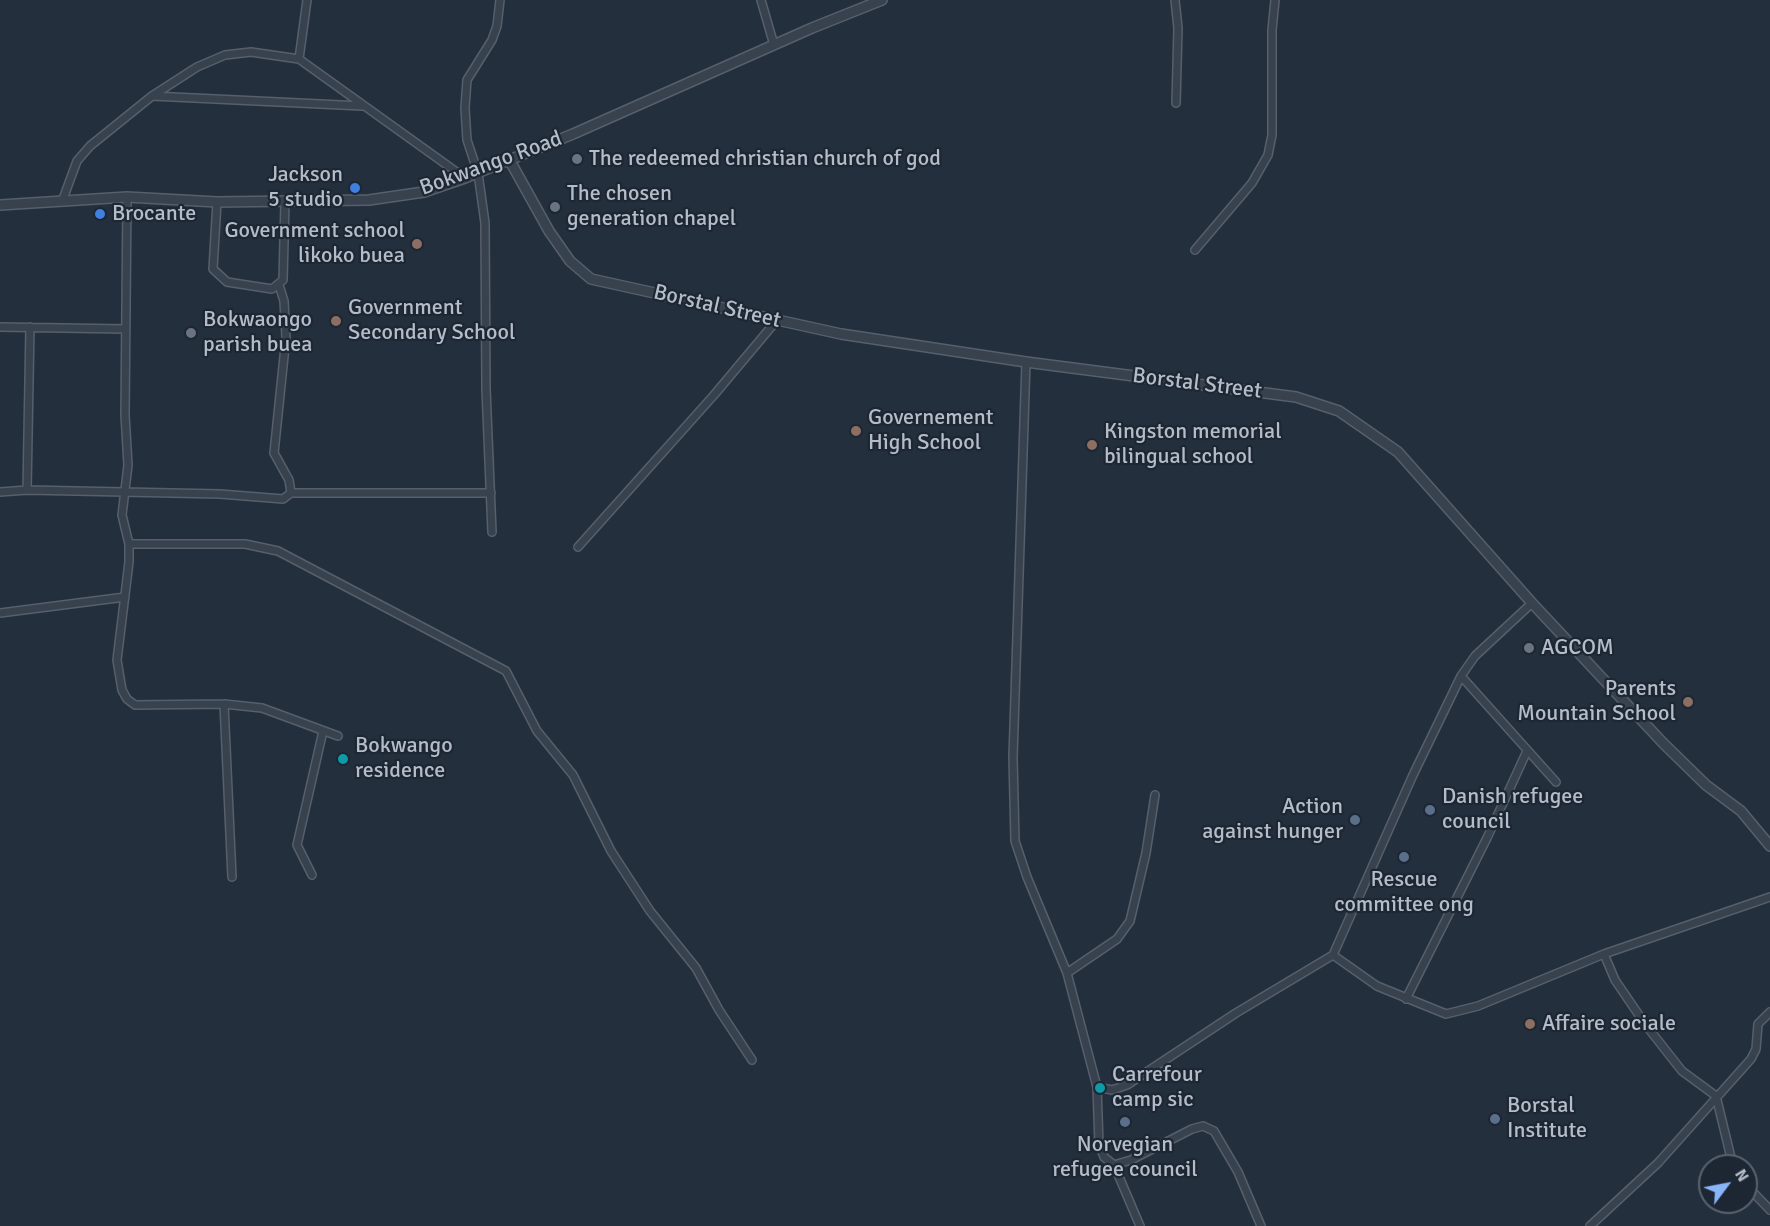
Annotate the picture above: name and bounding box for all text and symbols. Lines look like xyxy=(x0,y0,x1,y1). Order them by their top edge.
street label: Bokwango Road xyxy=(416,126,566,202)
place label: The redeemed christian church of god xyxy=(589,146,941,172)
marker: The redeemed christian church of god xyxy=(570,152,584,166)
place label: Jackson 5 studio xyxy=(268,162,343,214)
marker: Jackson 5 studio xyxy=(348,181,362,195)
place label: The chosen generation chapel xyxy=(567,181,736,232)
marker: The chosen generation chapel xyxy=(548,200,562,214)
place label: Brocante xyxy=(112,201,196,227)
marker: Brocante xyxy=(93,207,107,221)
place label: Government school likoko buea xyxy=(224,218,405,270)
marker: Government school likoko buea xyxy=(410,237,424,251)
street label: Borstal Street xyxy=(651,280,783,334)
place label: Government Secondary School xyxy=(348,295,515,346)
place label: Bokwaongo parish buea xyxy=(203,307,312,358)
marker: Government Secondary School xyxy=(329,314,343,328)
marker: Bokwaongo parish buea xyxy=(184,326,198,340)
street label: Borstal Street xyxy=(1131,363,1263,405)
place label: Governement High School xyxy=(868,405,993,457)
place label: Kingston memorial bilingual school xyxy=(1104,419,1282,470)
marker: Governement High School xyxy=(849,424,863,438)
marker: Kingston memorial bilingual school xyxy=(1085,438,1099,452)
place label: AGCOM xyxy=(1541,635,1614,661)
marker: AGCOM xyxy=(1522,641,1536,655)
place label: Parents Mountain School xyxy=(1517,676,1676,728)
marker: Parents Mountain School xyxy=(1681,695,1695,709)
place label: Bokwango residence xyxy=(355,733,453,784)
marker: Bokwango residence xyxy=(336,752,350,766)
place label: Danish refugee council xyxy=(1442,784,1583,836)
place label: Action against hunger xyxy=(1202,794,1343,846)
marker: Danish refugee council xyxy=(1423,803,1437,817)
marker: Action against hunger xyxy=(1348,813,1362,827)
marker: Rescue committee ong xyxy=(1397,850,1411,864)
place label: Rescue committee ong xyxy=(1334,867,1474,918)
place label: Affaire sociale xyxy=(1542,1011,1676,1037)
marker: Affaire sociale xyxy=(1523,1017,1537,1031)
place label: Carrefour camp sic xyxy=(1112,1062,1202,1114)
marker: Carrefour camp sic xyxy=(1093,1081,1107,1095)
place label: Borstal Institute xyxy=(1507,1093,1587,1144)
marker: Borstal Institute xyxy=(1488,1112,1502,1126)
marker: Norvegian refugee council xyxy=(1118,1115,1132,1129)
place label: Norvegian refugee council xyxy=(1052,1132,1198,1184)
north arrow xyxy=(1698,1154,1758,1214)
text: N xyxy=(1730,1165,1753,1186)

